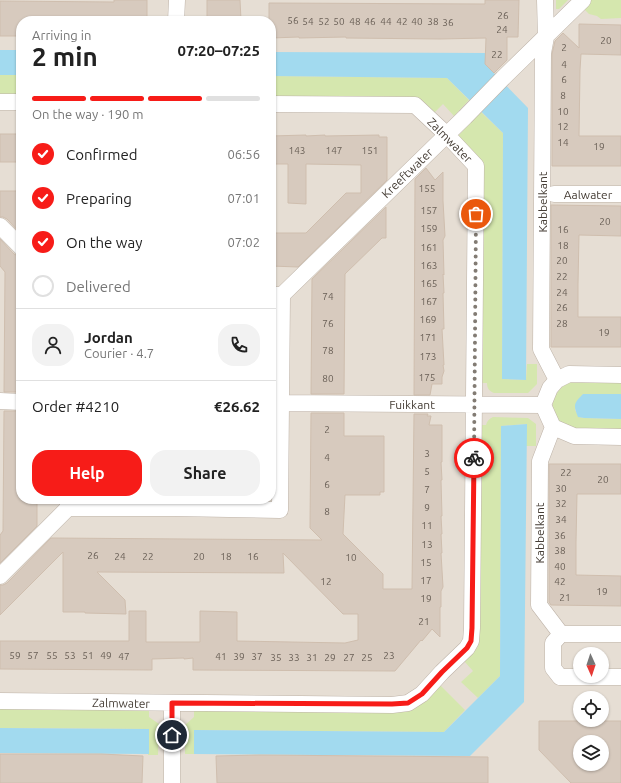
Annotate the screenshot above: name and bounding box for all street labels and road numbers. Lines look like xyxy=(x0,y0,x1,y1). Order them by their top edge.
street label: Zalmwater xyxy=(425,115,475,165)
street label: Kreeftwater xyxy=(379,145,435,201)
street label: Kabbelkant xyxy=(536,171,549,233)
street label: Aalwater xyxy=(564,188,613,201)
street label: Fuikkant xyxy=(389,398,435,411)
street label: Kabbelkant xyxy=(533,502,546,564)
street label: Zalmwater xyxy=(92,696,150,710)

